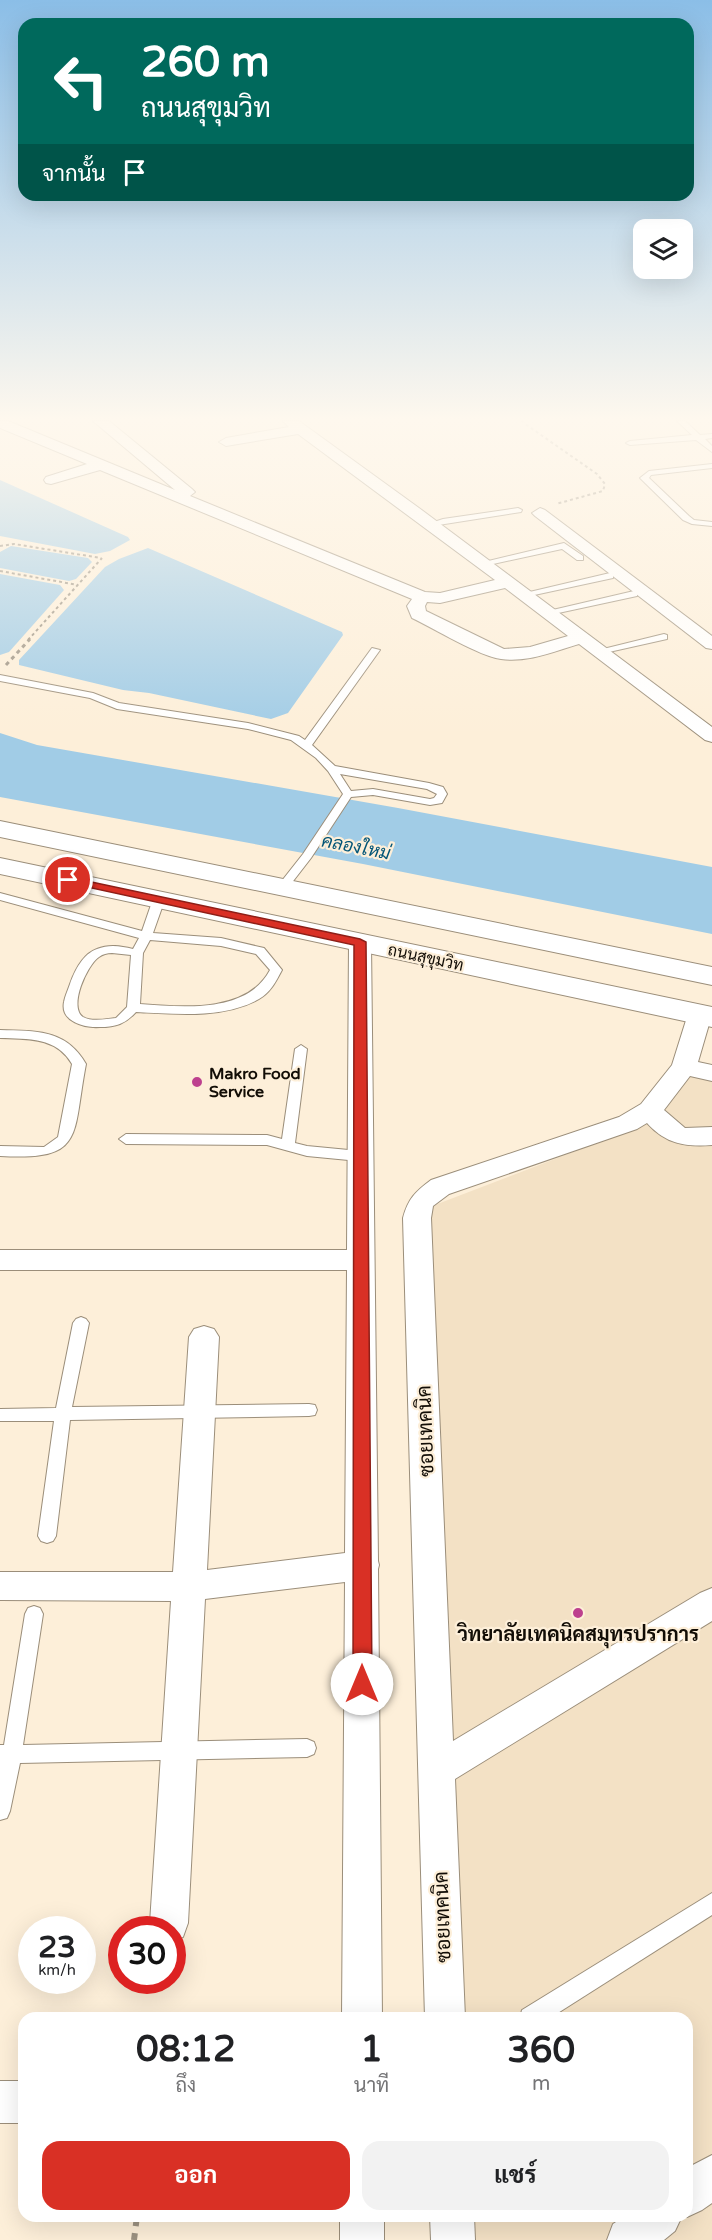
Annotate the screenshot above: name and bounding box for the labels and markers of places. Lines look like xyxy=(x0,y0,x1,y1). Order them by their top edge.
pin xyxy=(42,854,93,905)
place label: Makro Food Service xyxy=(209,1064,301,1102)
marker: Makro Food Service xyxy=(190,1075,204,1089)
marker: วิทยาลัยเทคนิคสมุทรปราการ xyxy=(571,1606,585,1620)
place label: วิทยาลัยเทคนิคสมุทรปราการ xyxy=(457,1621,699,1649)

